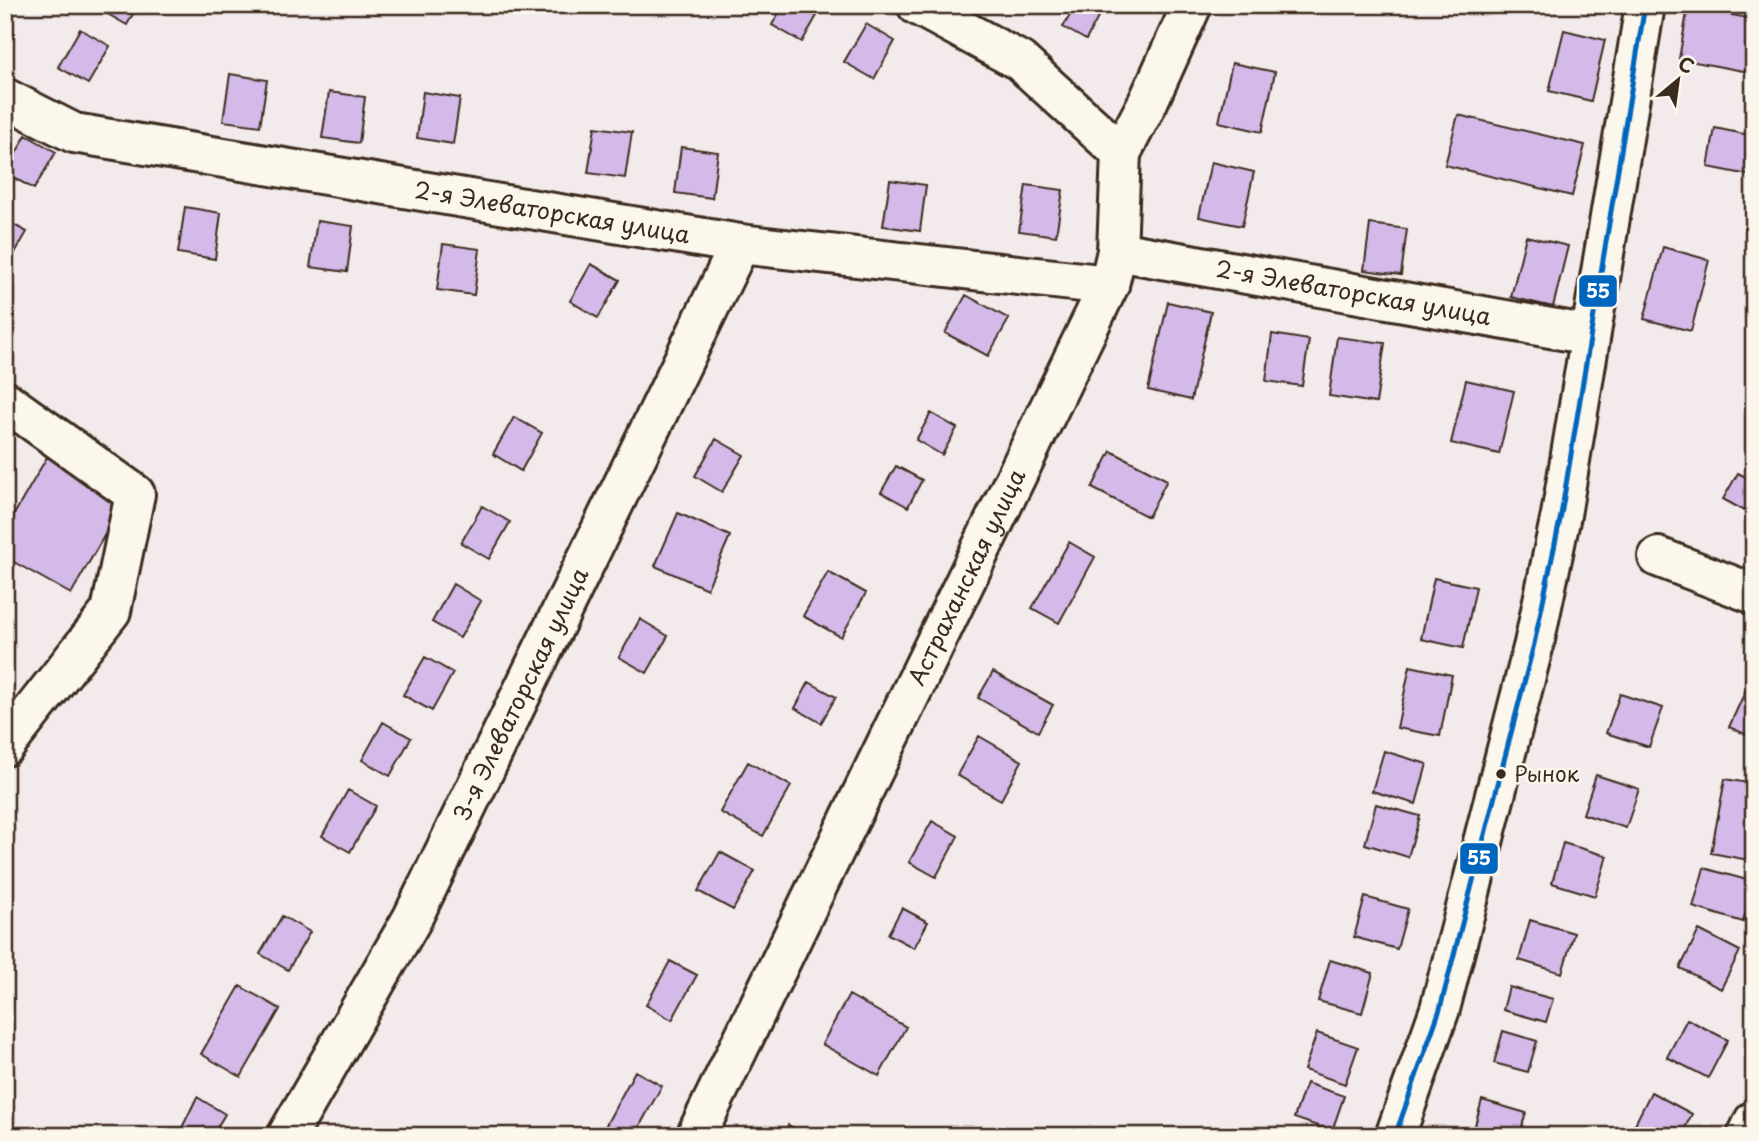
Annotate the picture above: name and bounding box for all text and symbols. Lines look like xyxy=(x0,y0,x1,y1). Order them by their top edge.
north arrow xyxy=(1644,46,1714,116)
text: С xyxy=(1674,49,1700,80)
street label: 2-я Элеваторская улица xyxy=(412,171,693,251)
street label: 2-я Элеваторская улица xyxy=(1213,250,1494,333)
line badge: 55 xyxy=(1578,274,1618,308)
text: 55 xyxy=(1586,276,1610,304)
street label: Астраханская улица xyxy=(898,462,1033,691)
street label: 3-я Элеваторская улица xyxy=(443,561,596,827)
place label: Рынок xyxy=(1514,757,1580,789)
marker: Рынок xyxy=(1494,767,1508,781)
line badge: 55 xyxy=(1459,842,1499,875)
text: 55 xyxy=(1467,843,1491,871)

